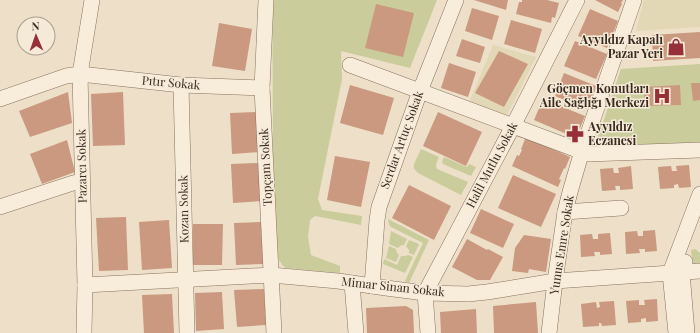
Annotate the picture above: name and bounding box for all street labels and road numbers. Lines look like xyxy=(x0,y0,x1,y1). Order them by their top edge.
street label: Pıtır Sokak xyxy=(141,71,201,93)
street label: Serdar Artuç Sokak xyxy=(376,88,426,191)
street label: Halil Mutlu Sokak xyxy=(462,118,521,210)
street label: Topçam Sokak xyxy=(255,127,275,206)
street label: Pazarcı Sokak xyxy=(72,128,90,203)
street label: Kozan Sokak xyxy=(174,174,192,243)
street label: Yunus Emre Sokak xyxy=(545,194,577,297)
street label: Mimar Sinan Sokak xyxy=(341,273,446,299)

